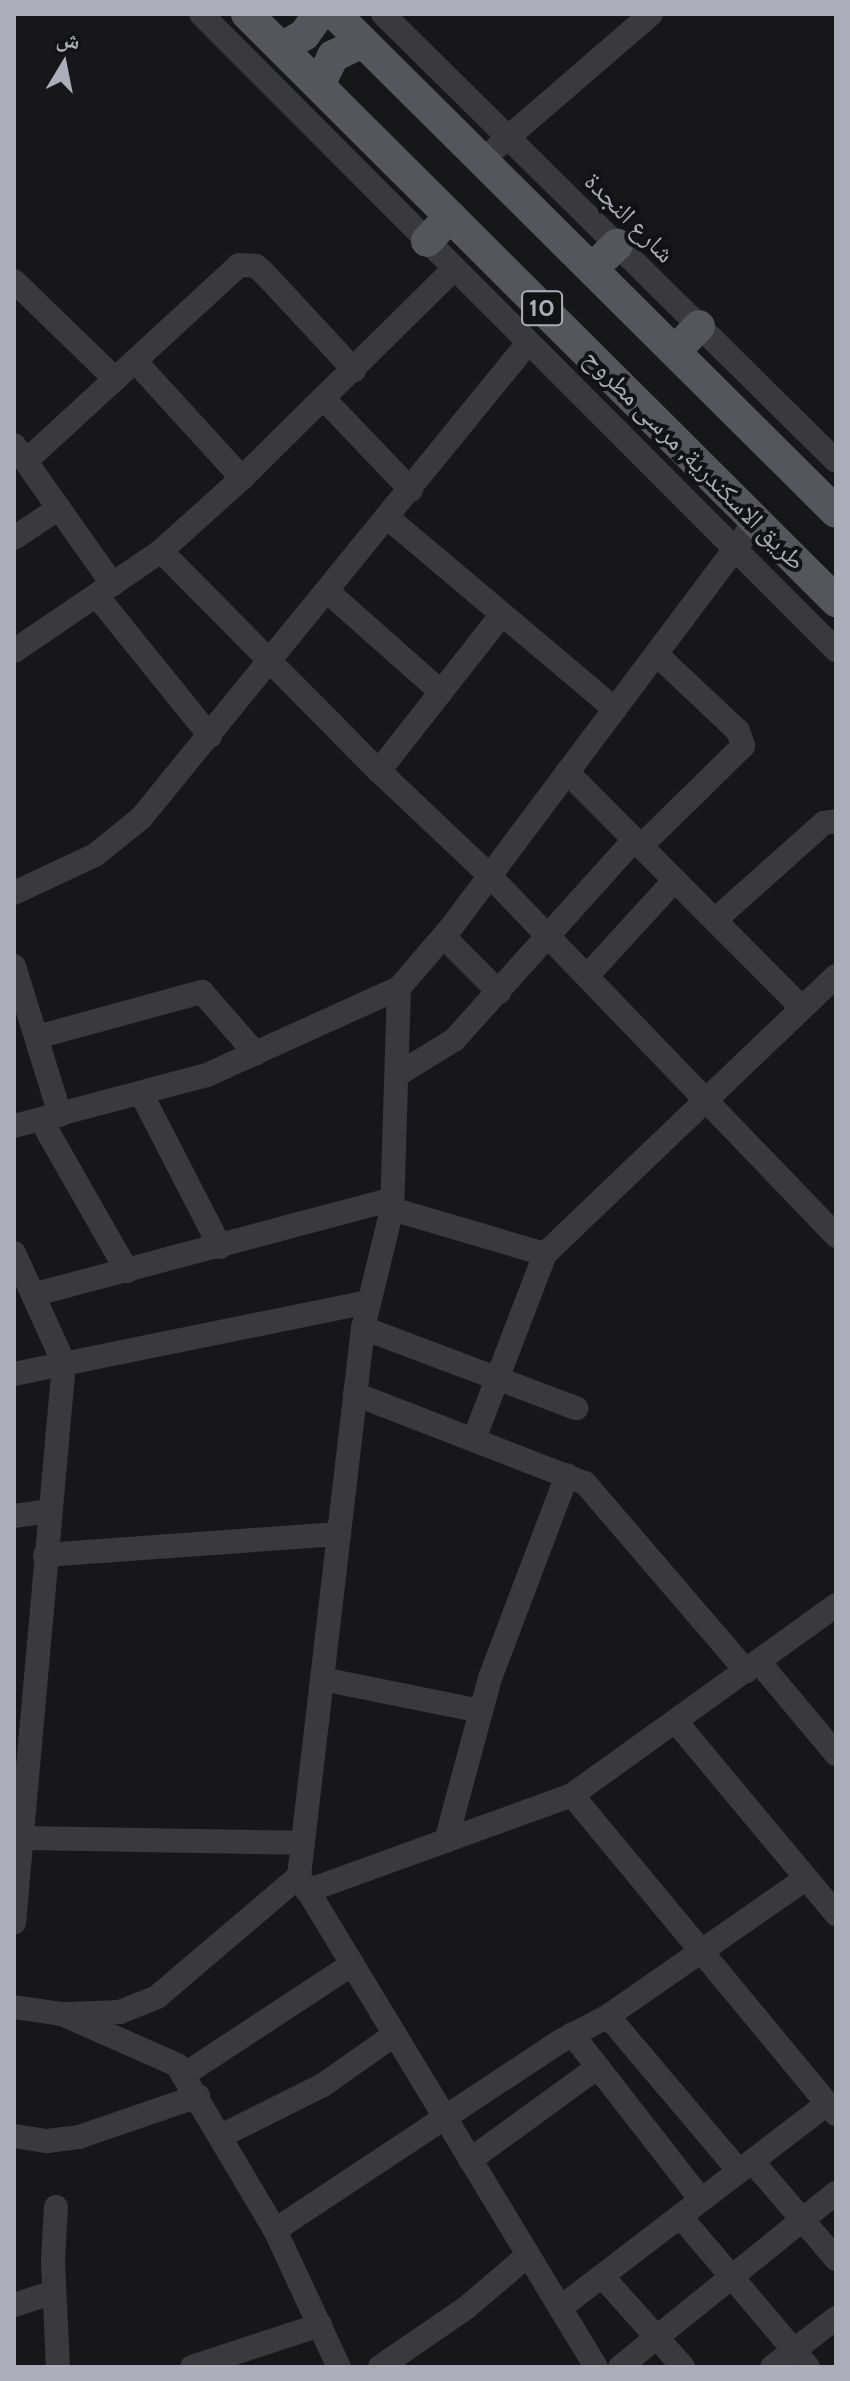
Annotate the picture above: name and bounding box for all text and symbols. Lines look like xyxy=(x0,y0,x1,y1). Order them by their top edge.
north arrow xyxy=(24,24,104,104)
text: ش xyxy=(54,25,82,55)
street label: شارع النجدة xyxy=(577,166,681,270)
road number: 10 xyxy=(520,288,564,328)
street label: طريق الاسكندرية, مرسى مطروح xyxy=(577,343,811,577)

